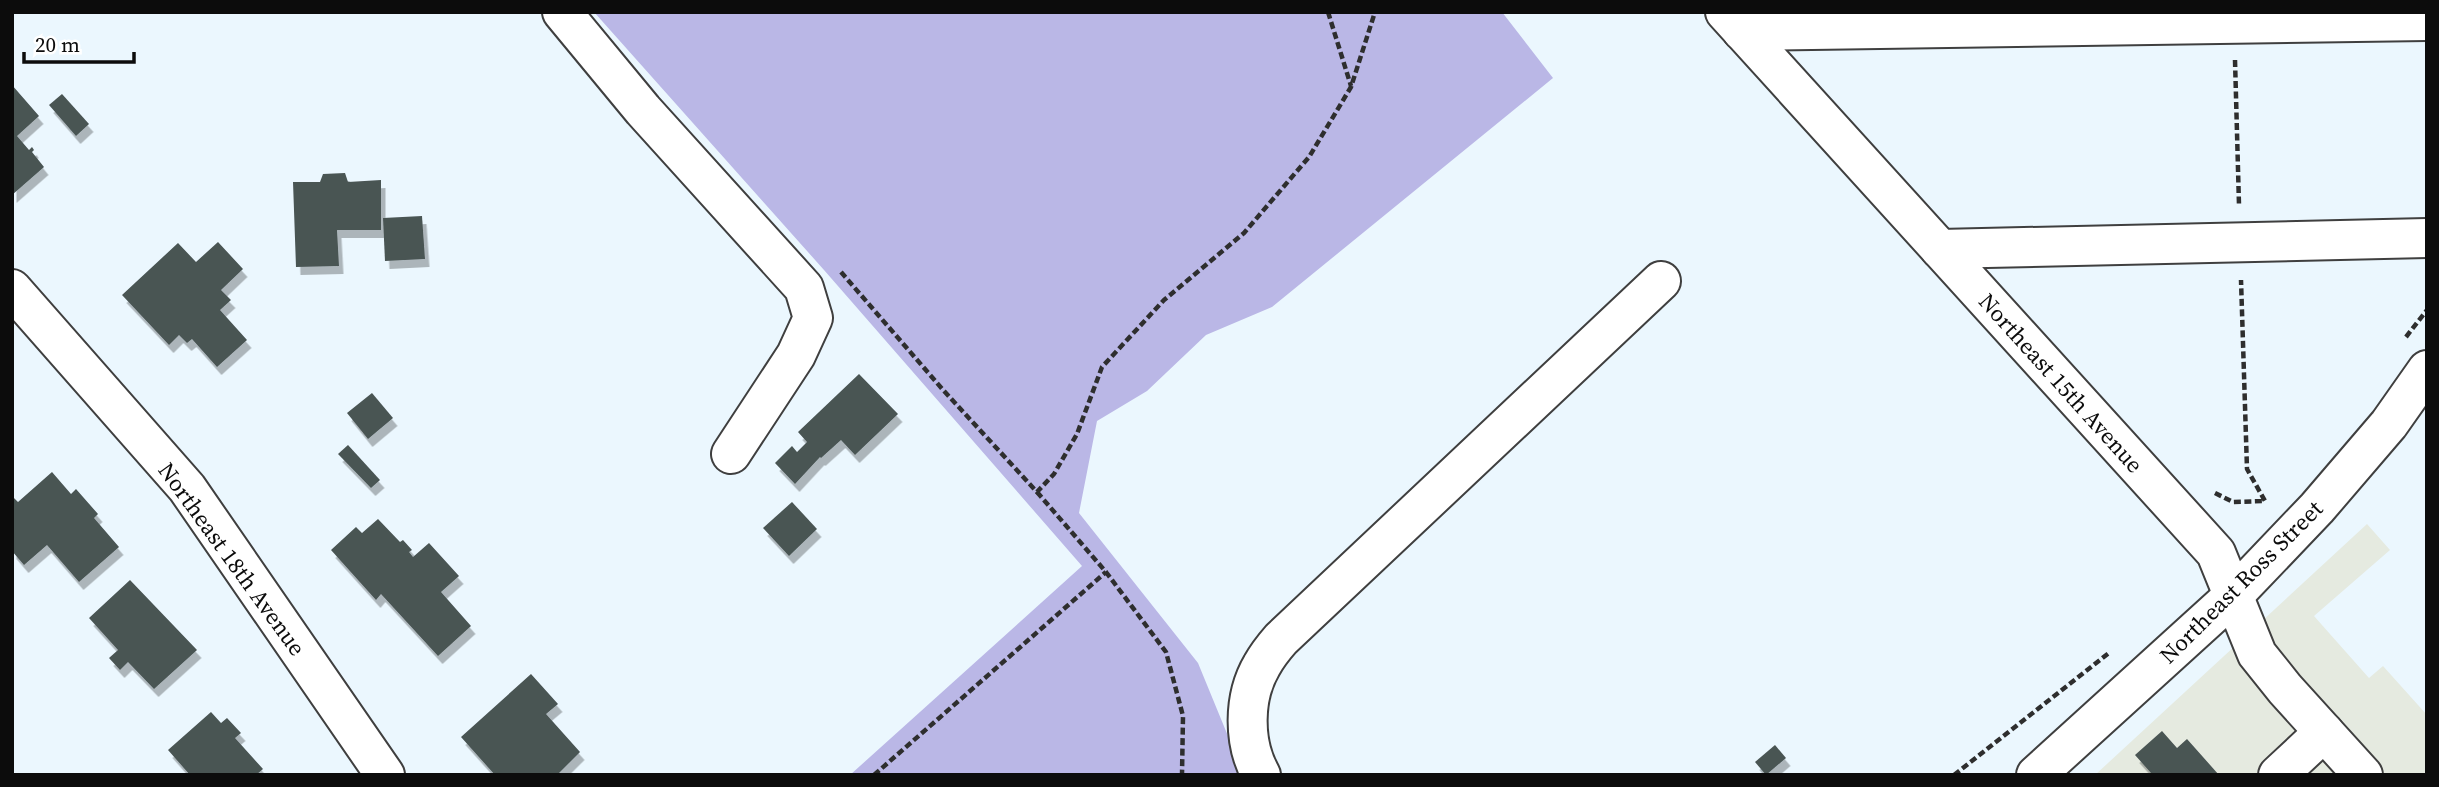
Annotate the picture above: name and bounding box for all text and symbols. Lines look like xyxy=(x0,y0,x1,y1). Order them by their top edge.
scale bar xyxy=(24,21,135,65)
text: 20 m xyxy=(35,30,80,59)
street label: Northeast 15th Avenue xyxy=(1972,286,2150,480)
street label: Northeast 18th Avenue xyxy=(151,456,313,662)
street label: Northeast Ross Street xyxy=(2152,493,2330,671)

